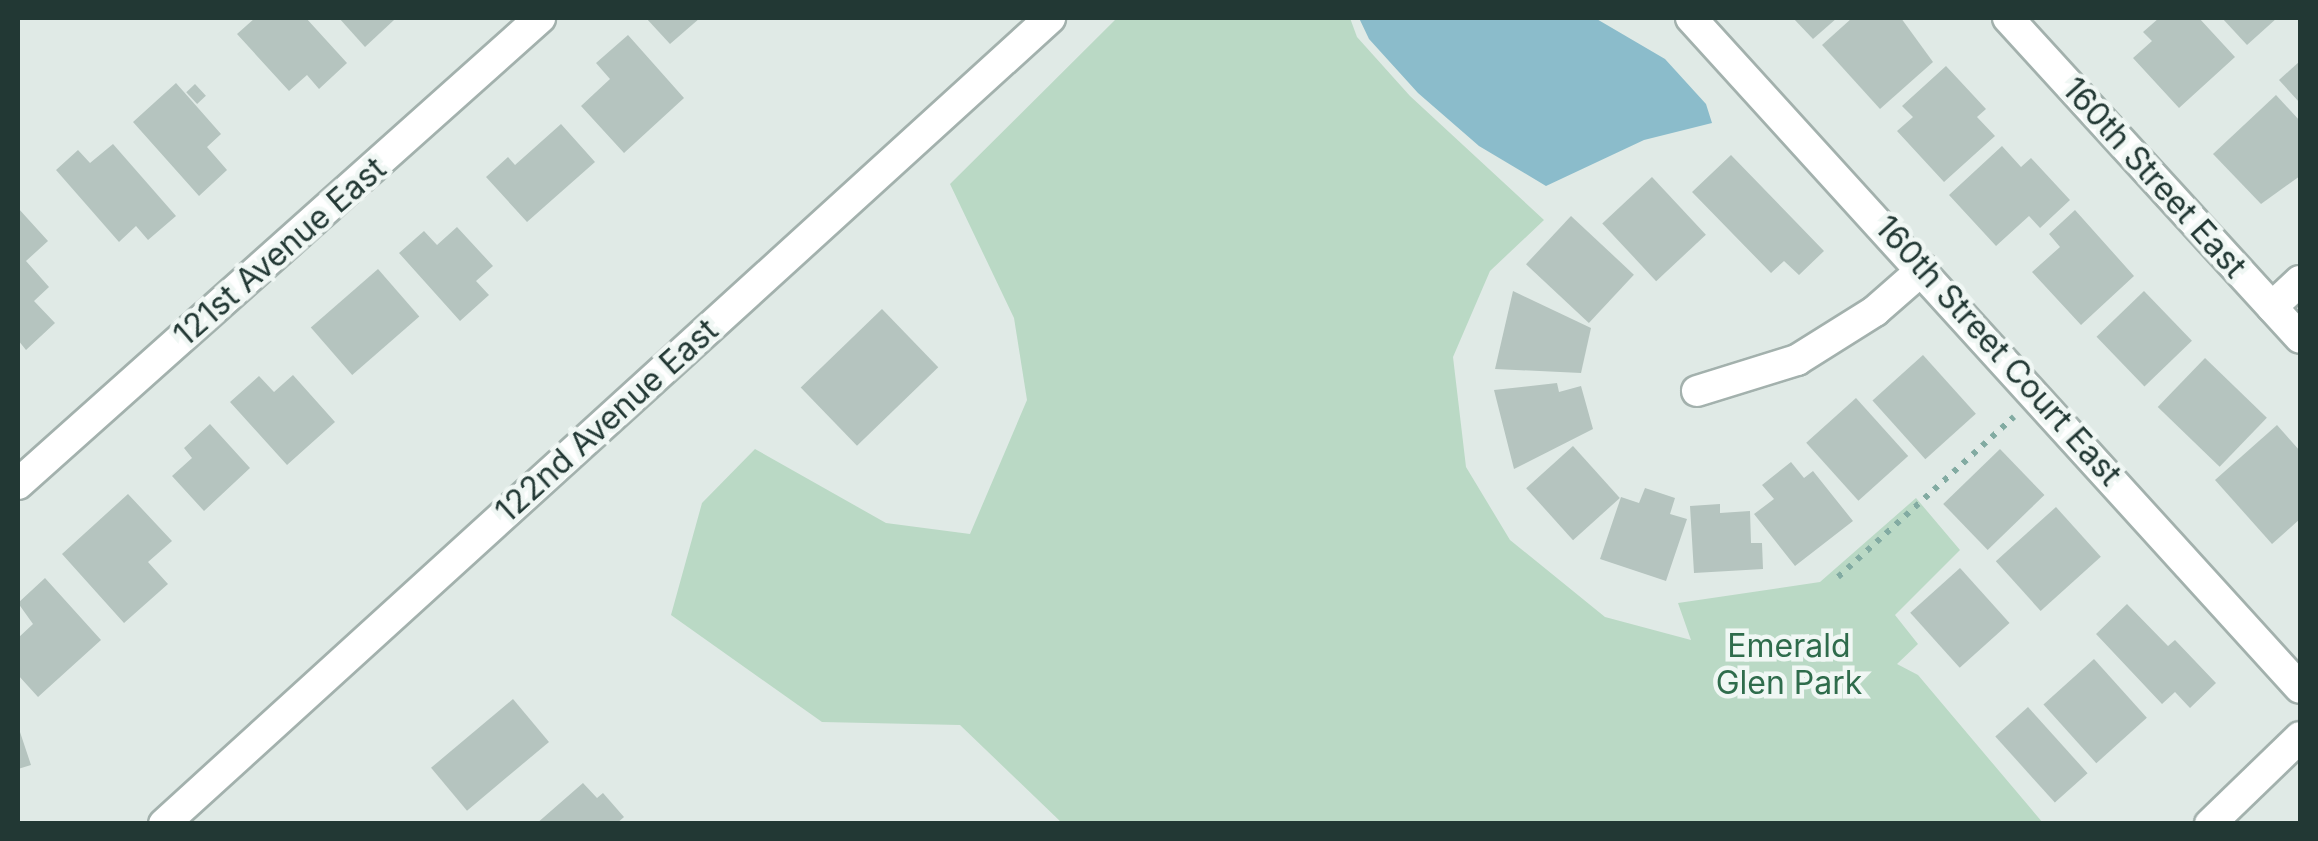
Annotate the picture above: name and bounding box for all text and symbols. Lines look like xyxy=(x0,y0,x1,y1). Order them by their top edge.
street label: 160th Street East xyxy=(2054,70,2254,286)
street label: 121st Avenue East xyxy=(166,150,394,354)
street label: 160th Street Court East xyxy=(1867,208,2129,494)
street label: 122nd Avenue East xyxy=(488,311,726,531)
park label: Emerald Glen Park xyxy=(1716,628,1862,703)

